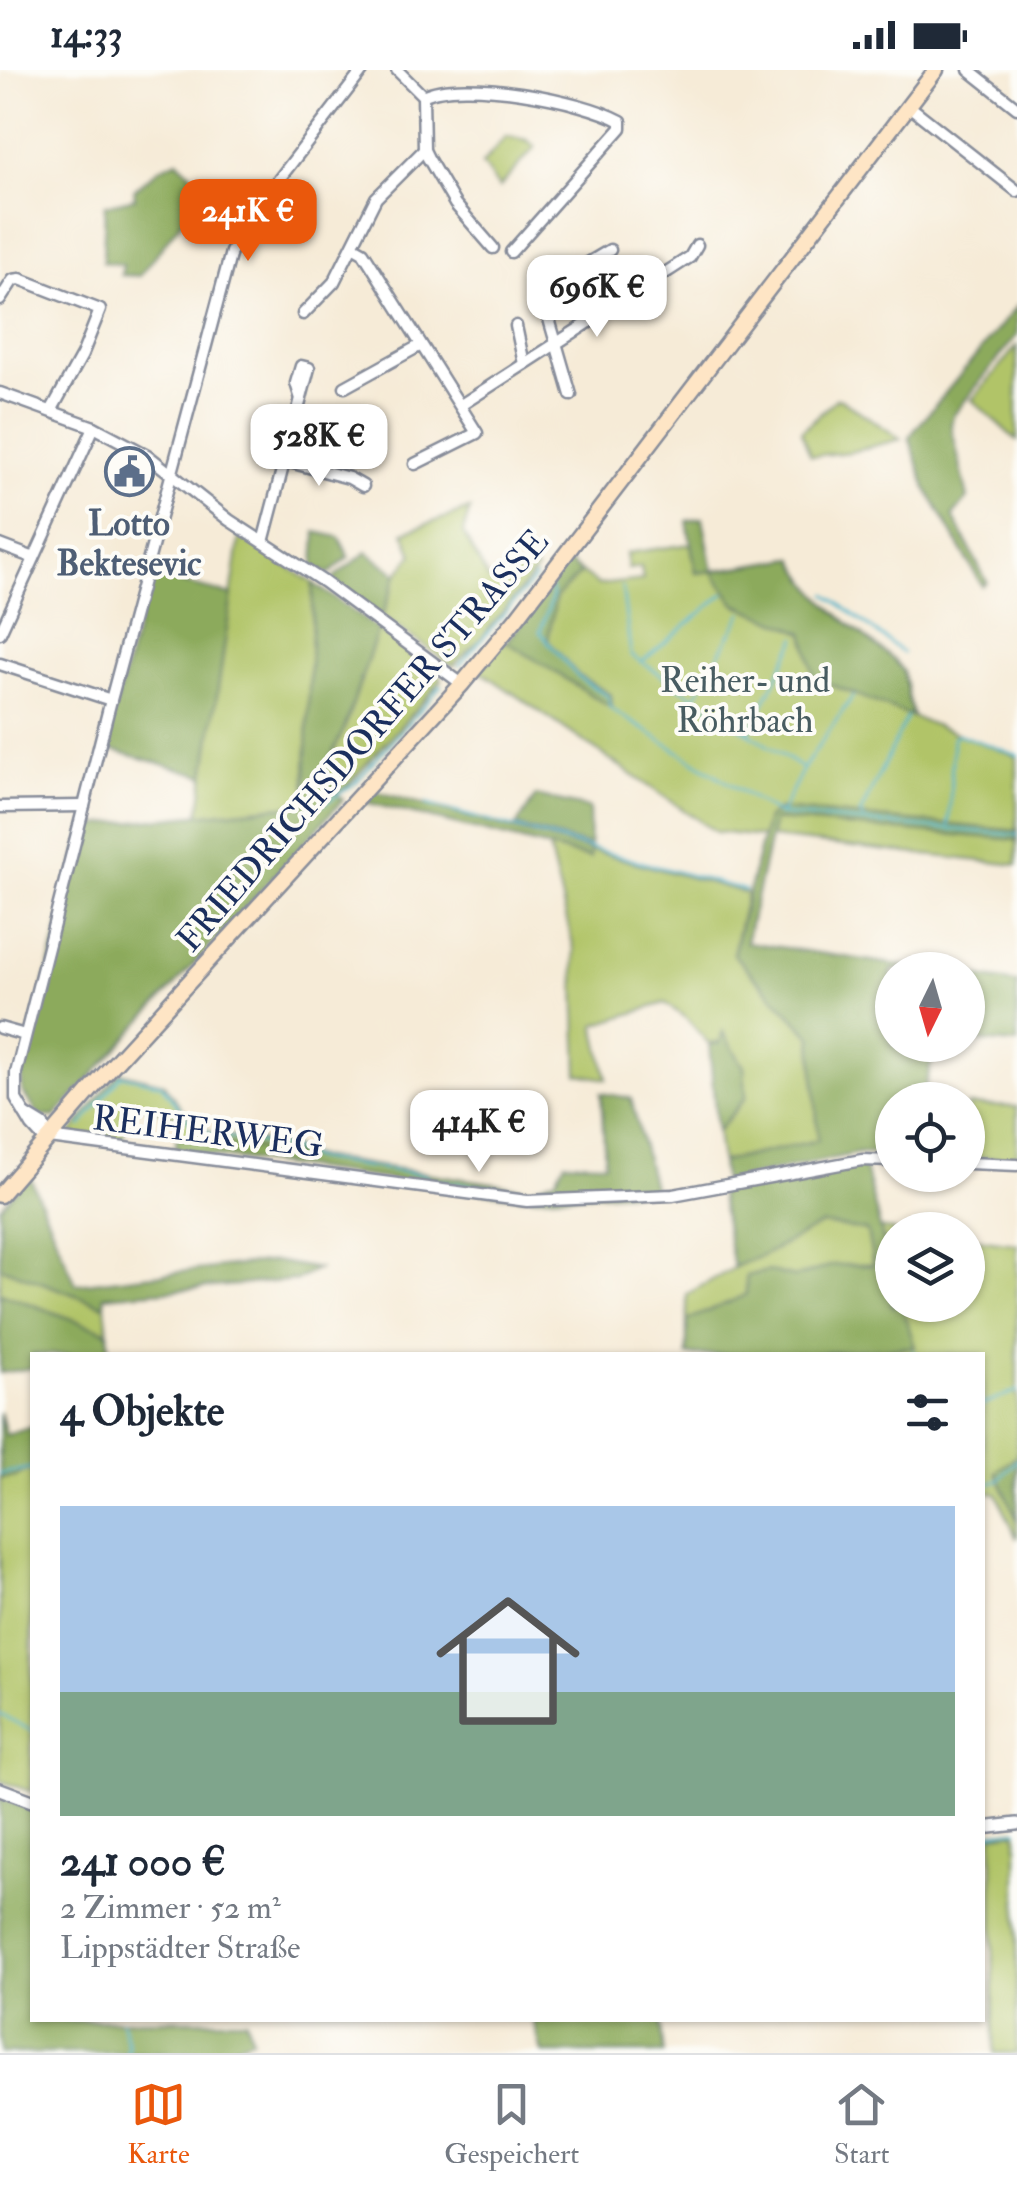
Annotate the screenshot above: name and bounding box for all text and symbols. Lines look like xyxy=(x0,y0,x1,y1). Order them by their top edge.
text: 14:33 xyxy=(50,11,123,59)
pin: 241K € xyxy=(167,179,329,264)
text: 241K € xyxy=(202,191,294,231)
pin: 696K € xyxy=(516,255,678,340)
text: 696K € xyxy=(549,267,645,307)
pin: 528K € xyxy=(238,404,400,489)
text: 528K € xyxy=(273,416,366,456)
public building icon: Lotto Bektesevic xyxy=(103,445,155,497)
place label: Lotto Bektesevic xyxy=(57,502,201,586)
street label: FRIEDRICHSDORFER STRASSE xyxy=(167,520,558,961)
park label: Reiher- und Röhrbach xyxy=(660,659,830,743)
north arrow xyxy=(875,952,985,1062)
map controls xyxy=(875,952,985,1322)
button: locate xyxy=(875,1082,985,1192)
pin: 414K € xyxy=(398,1090,560,1175)
street label: REIHERWEG xyxy=(90,1096,326,1168)
text: 414K € xyxy=(432,1102,526,1142)
button: layers xyxy=(875,1212,985,1322)
icon: filters xyxy=(900,1385,955,1440)
text: 4 Objekte xyxy=(60,1386,224,1438)
icon: home xyxy=(418,1571,598,1751)
text: 241 000 € xyxy=(60,1836,226,1888)
text: 2 Zimmer · 52 m² xyxy=(60,1888,281,1928)
text: Lippstädter Straße xyxy=(60,1928,300,1968)
tab: Karte xyxy=(127,2077,190,2172)
tab: Gespeichert xyxy=(444,2077,579,2172)
tab: Start xyxy=(834,2077,890,2172)

